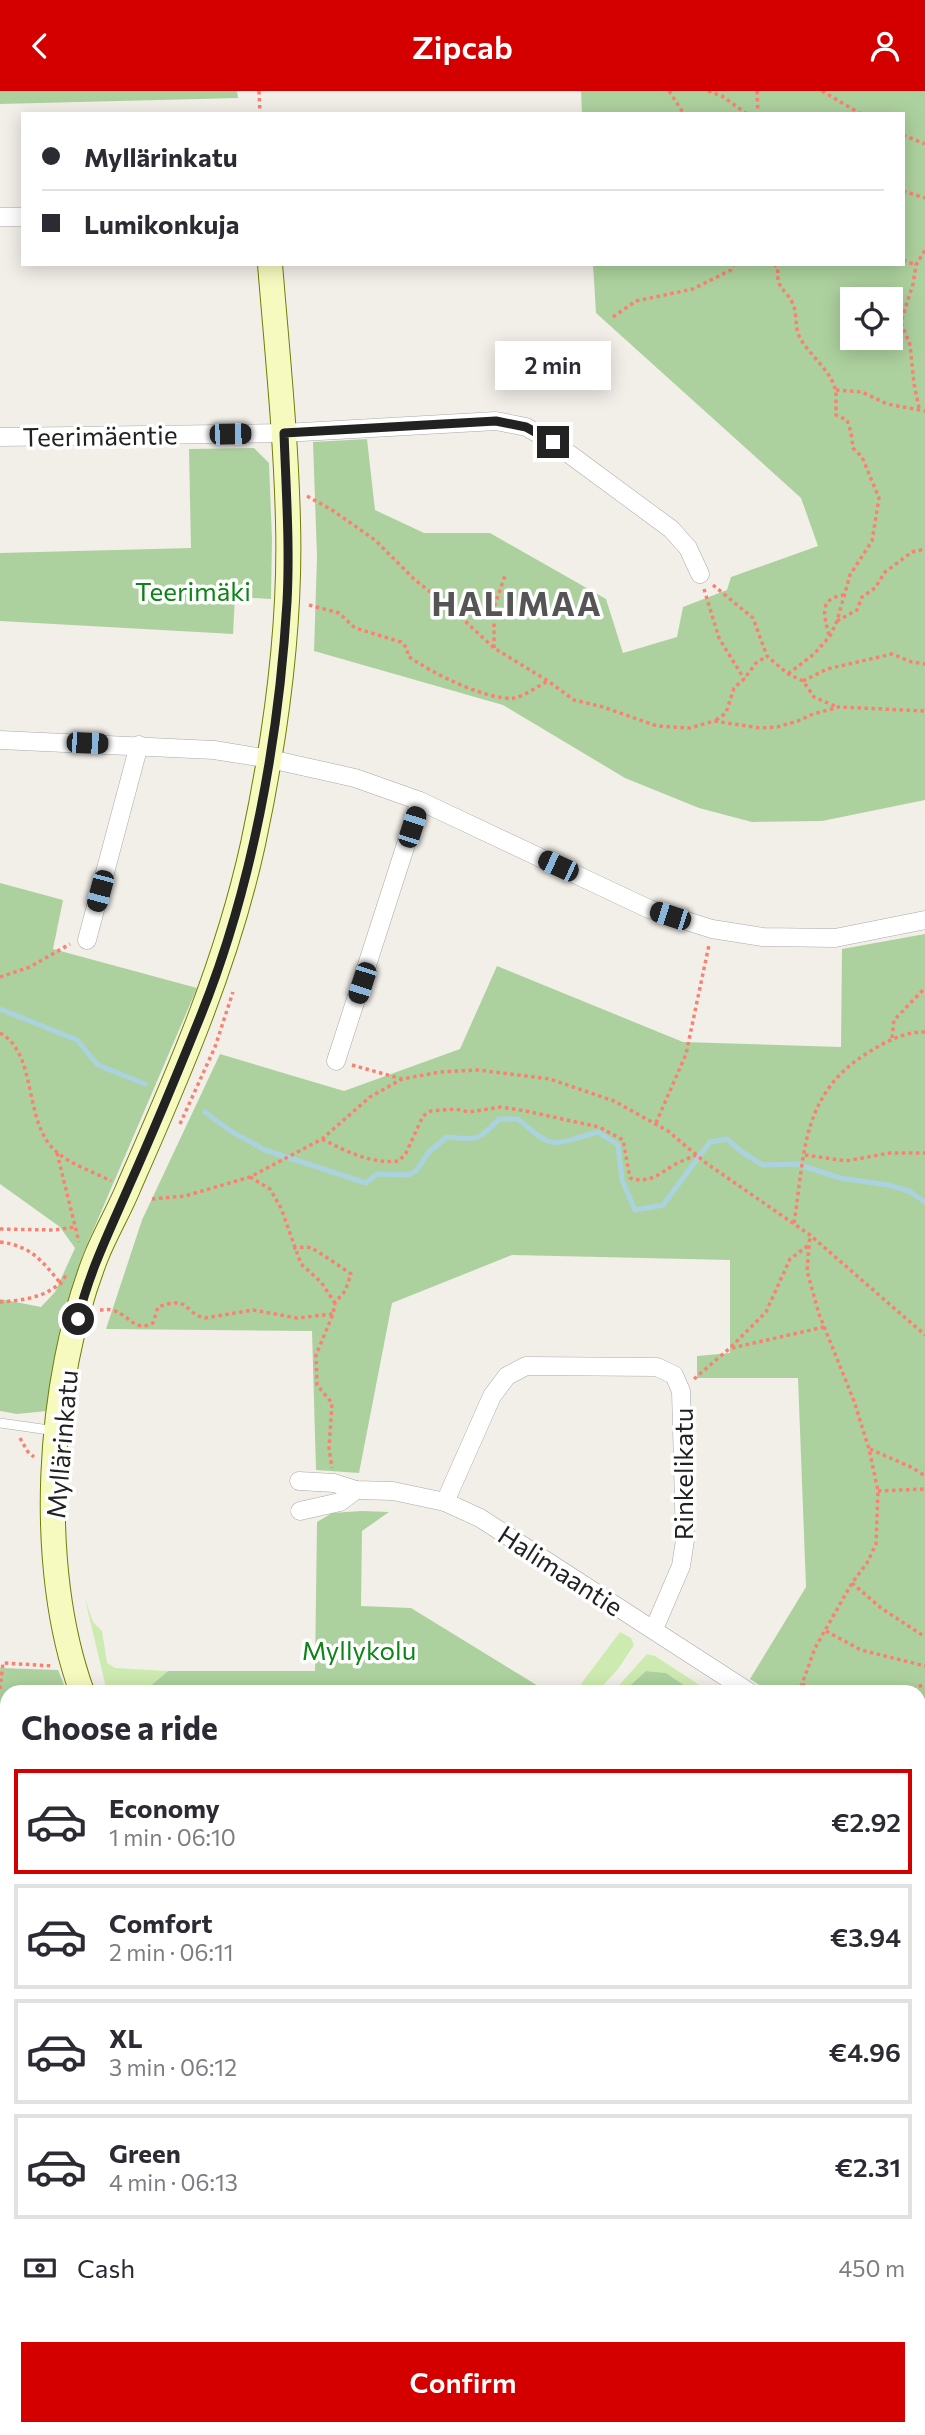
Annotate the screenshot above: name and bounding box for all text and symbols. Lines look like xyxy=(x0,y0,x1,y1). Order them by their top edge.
text: Zipcab xyxy=(412,26,513,66)
icon: back xyxy=(21,27,59,65)
icon: person xyxy=(866,27,904,65)
text: Myllärinkatu xyxy=(84,141,238,172)
text: Lumikonkuja xyxy=(84,208,239,239)
map controls xyxy=(840,287,903,350)
button: locate xyxy=(840,287,903,350)
callout: 2 min xyxy=(495,341,611,389)
text: 2 min xyxy=(525,351,581,379)
street label: Teerimäentie xyxy=(22,418,178,452)
car xyxy=(209,423,252,445)
route end xyxy=(537,426,569,458)
park label: Teerimäki xyxy=(135,575,251,606)
district label: HALIMAA xyxy=(431,582,603,623)
car xyxy=(66,732,109,754)
car xyxy=(396,804,429,850)
car xyxy=(535,848,582,884)
car xyxy=(85,868,116,914)
car xyxy=(647,900,694,932)
car xyxy=(346,960,379,1006)
route start xyxy=(62,1303,94,1335)
street label: Myllärinkatu xyxy=(39,1368,83,1520)
street label: Rinkelikatu xyxy=(667,1408,698,1540)
street label: Halimaantie xyxy=(493,1518,629,1622)
park label: Myllykolu xyxy=(302,1634,416,1665)
text: Choose a ride xyxy=(21,1707,218,1747)
icon: car xyxy=(25,1790,88,1853)
text: Economy xyxy=(109,1792,220,1823)
text: €2.92 xyxy=(831,1806,901,1837)
text: 1 min · 06:10 xyxy=(109,1823,236,1851)
icon: car xyxy=(25,1905,88,1968)
text: Comfort xyxy=(109,1907,212,1938)
text: €3.94 xyxy=(830,1921,901,1952)
text: 2 min · 06:11 xyxy=(109,1938,234,1966)
icon: car xyxy=(25,2020,88,2083)
text: XL xyxy=(109,2022,143,2053)
text: €4.96 xyxy=(829,2036,901,2067)
text: 3 min · 06:12 xyxy=(109,2053,237,2081)
icon: car xyxy=(25,2135,88,2198)
text: Green xyxy=(109,2137,181,2168)
text: €2.31 xyxy=(835,2151,901,2182)
text: 4 min · 06:13 xyxy=(109,2168,238,2196)
icon: cash xyxy=(21,2249,59,2287)
text: Cash xyxy=(77,2252,135,2283)
text: 450 m xyxy=(839,2254,905,2282)
button: Confirm xyxy=(21,2342,905,2422)

